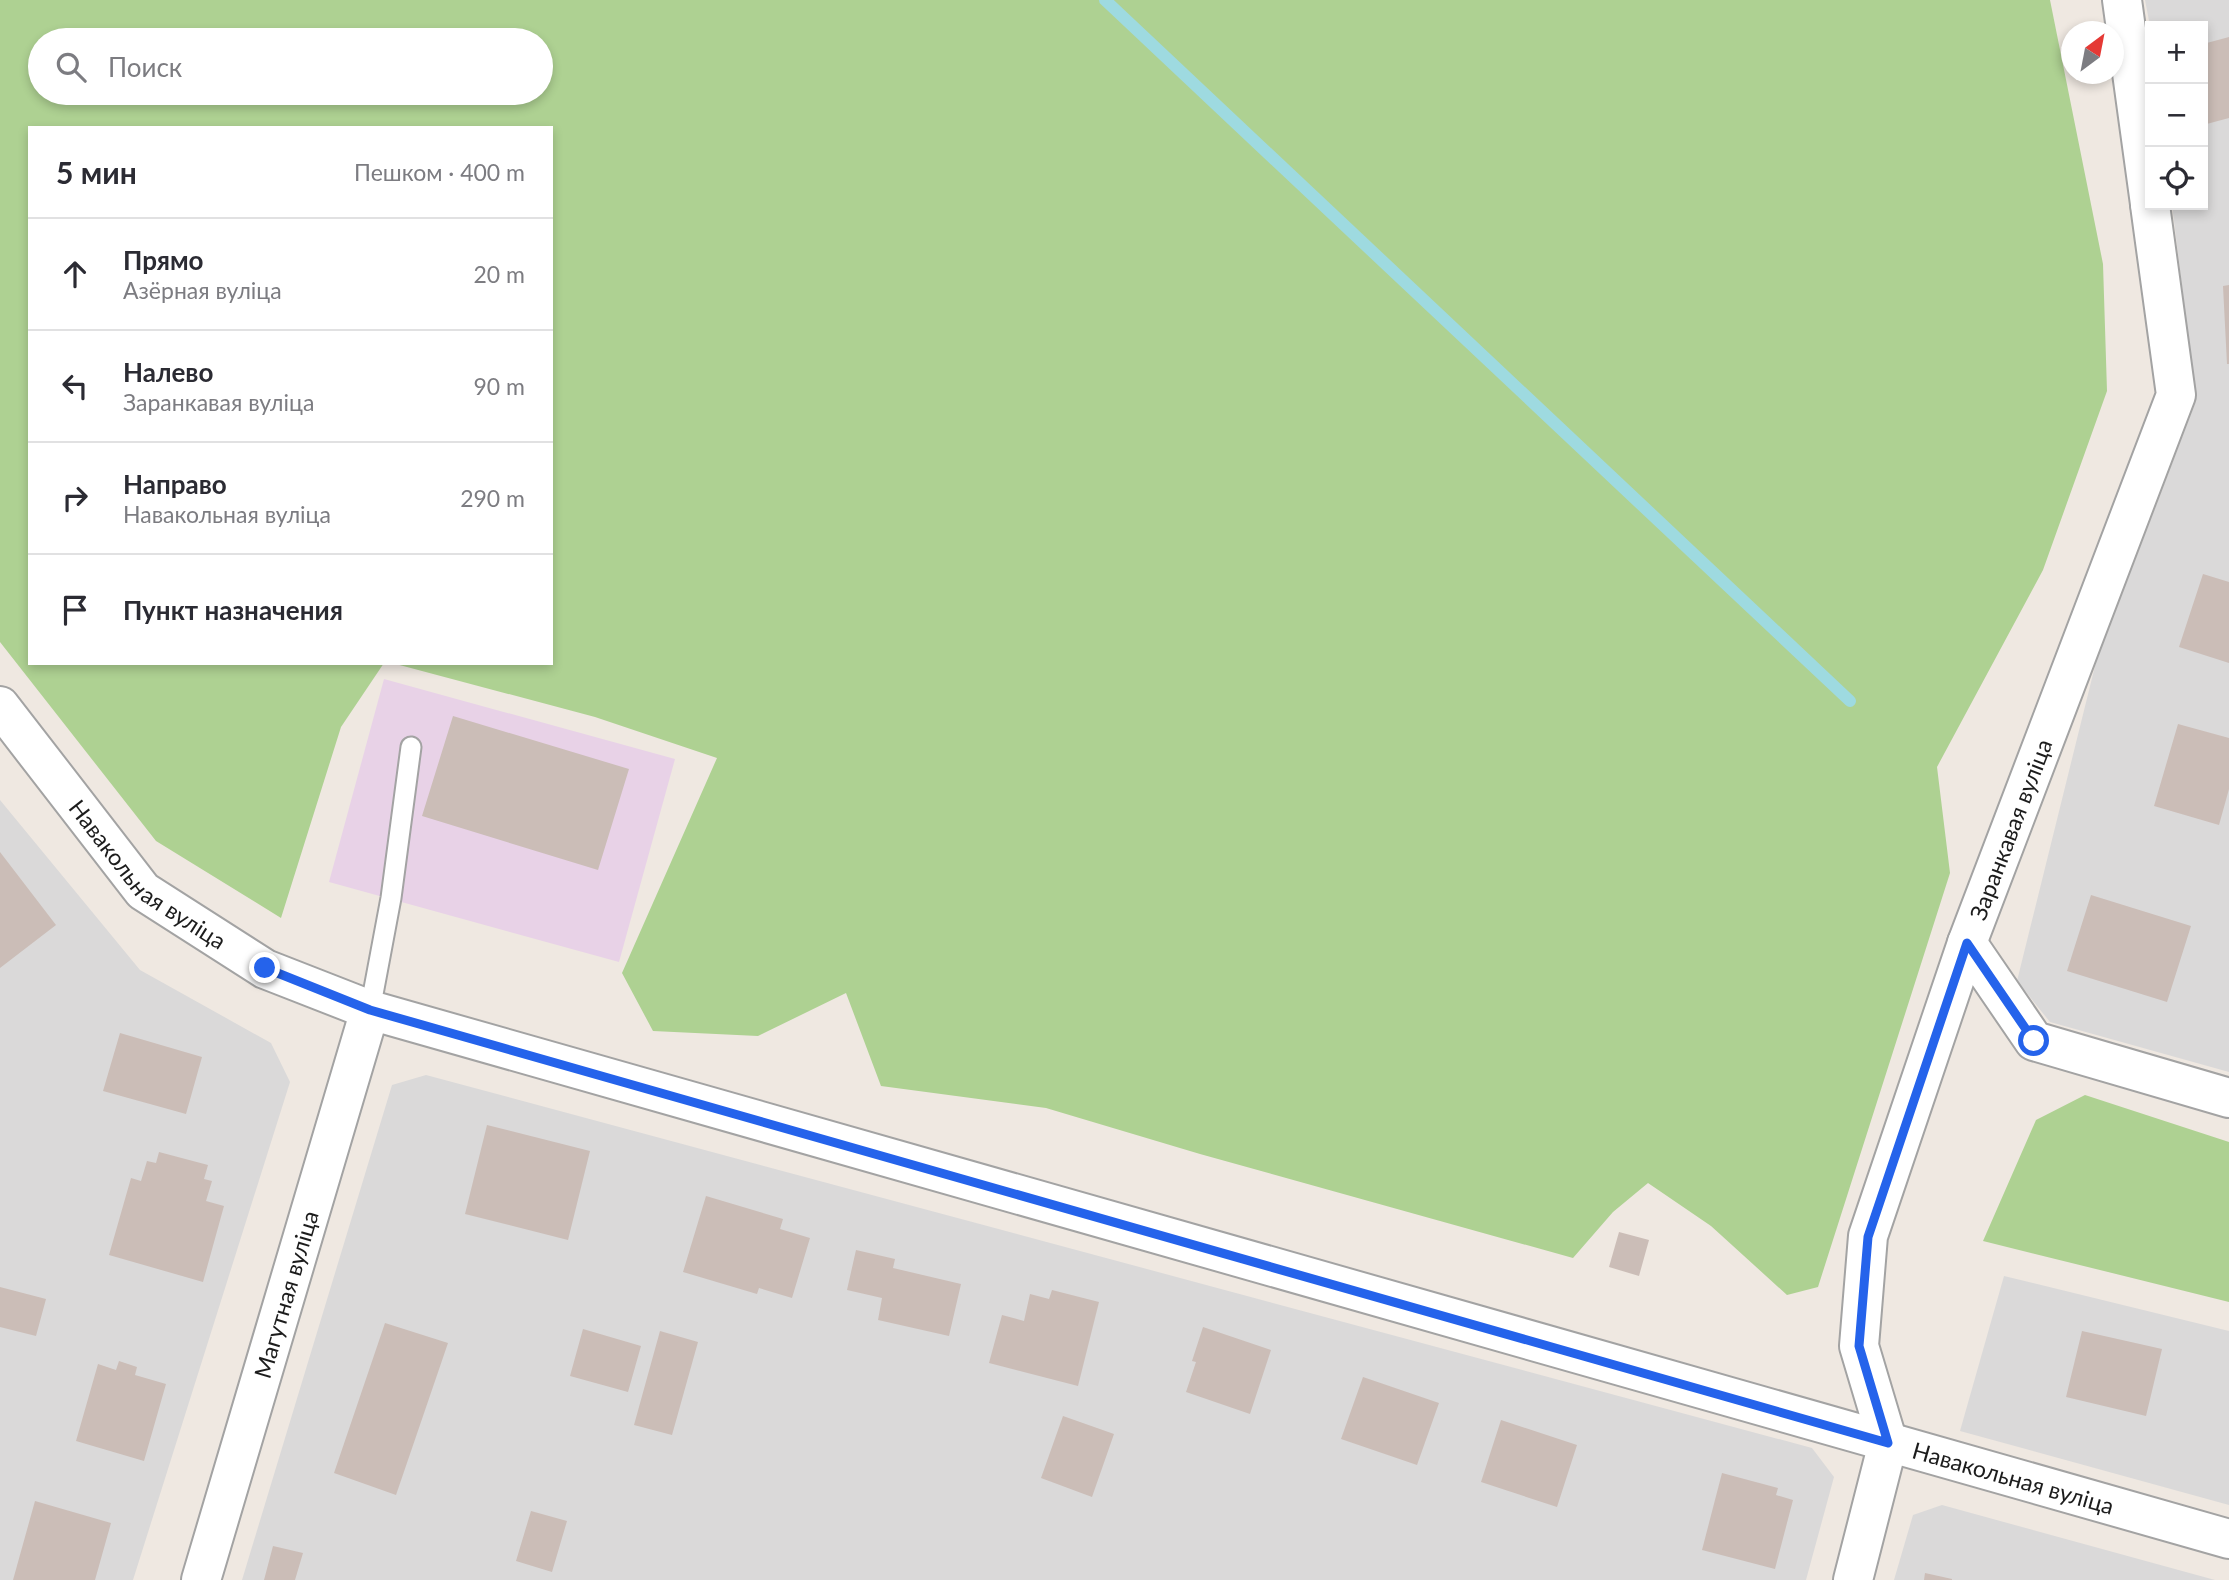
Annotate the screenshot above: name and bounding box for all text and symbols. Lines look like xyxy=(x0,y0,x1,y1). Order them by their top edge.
north arrow xyxy=(2061,21,2124,84)
map controls xyxy=(2145,21,2208,210)
button: + xyxy=(2145,21,2208,84)
search box xyxy=(28,28,553,105)
icon: search xyxy=(52,48,90,86)
text: Поиск xyxy=(108,51,182,83)
button: − xyxy=(2145,84,2208,147)
button: locate xyxy=(2145,147,2208,210)
text: 5 мин xyxy=(56,154,137,190)
text: Пешком · 400 m xyxy=(354,158,525,186)
text: Прямо xyxy=(123,244,204,276)
icon: ahead xyxy=(56,255,94,293)
text: 20 m xyxy=(474,260,525,288)
text: Азёрная вуліца xyxy=(123,276,282,304)
text: Налево xyxy=(123,356,213,388)
icon: left xyxy=(56,367,94,405)
text: 90 m xyxy=(474,372,525,400)
text: Заранкавая вуліца xyxy=(123,388,314,416)
text: Направо xyxy=(123,468,227,500)
icon: right xyxy=(56,479,94,517)
text: 290 m xyxy=(460,484,525,512)
text: Навакольная вуліца xyxy=(123,500,331,528)
icon: arrive xyxy=(56,591,94,629)
text: Пункт назначения xyxy=(123,594,343,626)
street label: Заранкавая вуліца xyxy=(1963,735,2058,924)
street label: Навакольная вуліца xyxy=(64,794,232,955)
route end xyxy=(249,952,280,983)
route start xyxy=(2018,1025,2049,1056)
street label: Магутная вуліца xyxy=(248,1207,324,1381)
street label: Навакольная вуліца xyxy=(1910,1436,2117,1520)

